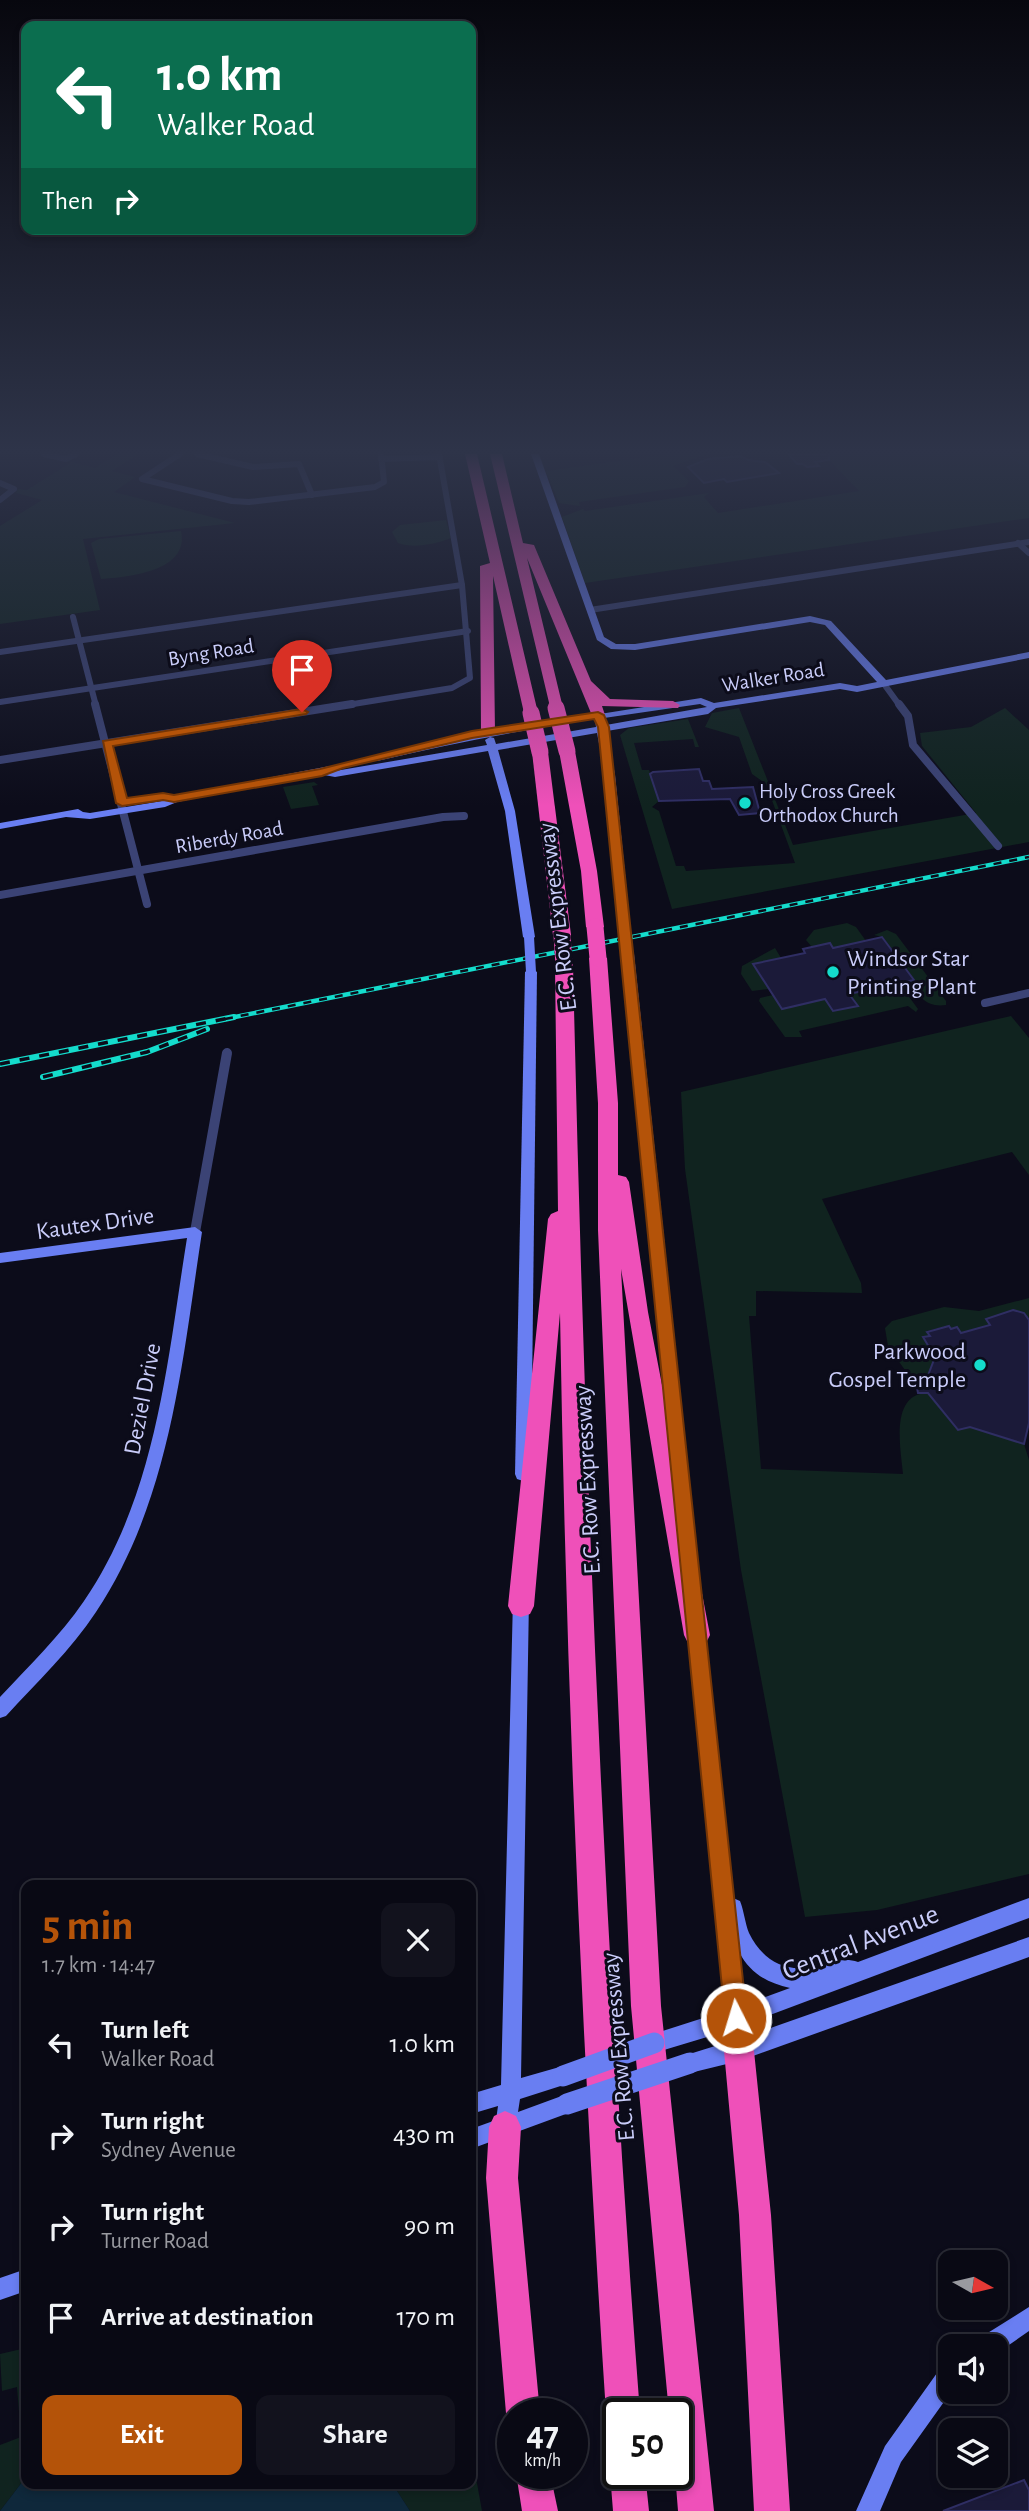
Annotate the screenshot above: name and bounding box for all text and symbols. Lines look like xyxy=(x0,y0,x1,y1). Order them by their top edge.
icon: left xyxy=(42,49,133,140)
text: 1.0 km xyxy=(157,51,283,100)
text: Walker Road xyxy=(157,109,315,141)
icon: right xyxy=(107,182,145,220)
text: Then xyxy=(42,188,93,214)
street label: Byng Road xyxy=(167,635,256,670)
pin xyxy=(272,640,332,712)
icon: arrive xyxy=(283,651,321,689)
street label: Walker Road xyxy=(720,659,826,696)
place label: Holy Cross Greek Orthodox Church xyxy=(759,781,899,826)
marker: Holy Cross Greek Orthodox Church xyxy=(737,795,753,811)
street label: Riberdy Road xyxy=(174,818,285,857)
street label: E.C. Row Expressway xyxy=(535,821,581,1012)
place label: Windsor Star Printing Plant xyxy=(847,947,976,999)
marker: Windsor Star Printing Plant xyxy=(825,964,841,980)
street label: Kautex Drive xyxy=(35,1204,156,1244)
place label: Parkwood Gospel Temple xyxy=(829,1340,966,1392)
street label: Deziel Drive xyxy=(120,1341,166,1457)
marker: Parkwood Gospel Temple xyxy=(972,1357,988,1373)
street label: E.C. Row Expressway xyxy=(571,1385,605,1575)
street label: Central Avenue xyxy=(779,1900,943,1986)
button: close xyxy=(381,1903,455,1977)
text: 5 min xyxy=(42,1905,134,1947)
street label: E.C. Row Expressway xyxy=(599,1952,639,2142)
text: 1.7 km · 14:47 xyxy=(42,1954,155,1977)
position arrow xyxy=(699,1981,773,2055)
text: Turn left xyxy=(101,2017,189,2043)
icon: left xyxy=(42,2026,80,2064)
text: 1.0 km xyxy=(389,2031,455,2057)
text: Walker Road xyxy=(101,2048,214,2071)
text: Turn right xyxy=(101,2108,204,2134)
icon: right xyxy=(42,2117,80,2155)
text: 430 m xyxy=(393,2122,455,2148)
text: Sydney Avenue xyxy=(101,2139,236,2162)
text: Turn right xyxy=(101,2199,204,2225)
icon: right xyxy=(42,2208,80,2246)
text: 90 m xyxy=(404,2213,455,2239)
text: Turner Road xyxy=(101,2230,209,2253)
north arrow xyxy=(938,2250,1008,2320)
map controls xyxy=(938,2250,1008,2488)
icon: arrive xyxy=(42,2299,80,2337)
text: Arrive at destination xyxy=(101,2304,314,2330)
text: 170 m xyxy=(396,2304,455,2330)
button: sound xyxy=(938,2334,1008,2404)
button: Exit xyxy=(42,2395,242,2475)
button: Share xyxy=(256,2395,455,2475)
speed limit sign: 50 xyxy=(602,2398,693,2489)
text: 47 xyxy=(526,2417,559,2452)
button: layers xyxy=(938,2418,1008,2488)
text: km/h xyxy=(524,2452,561,2470)

